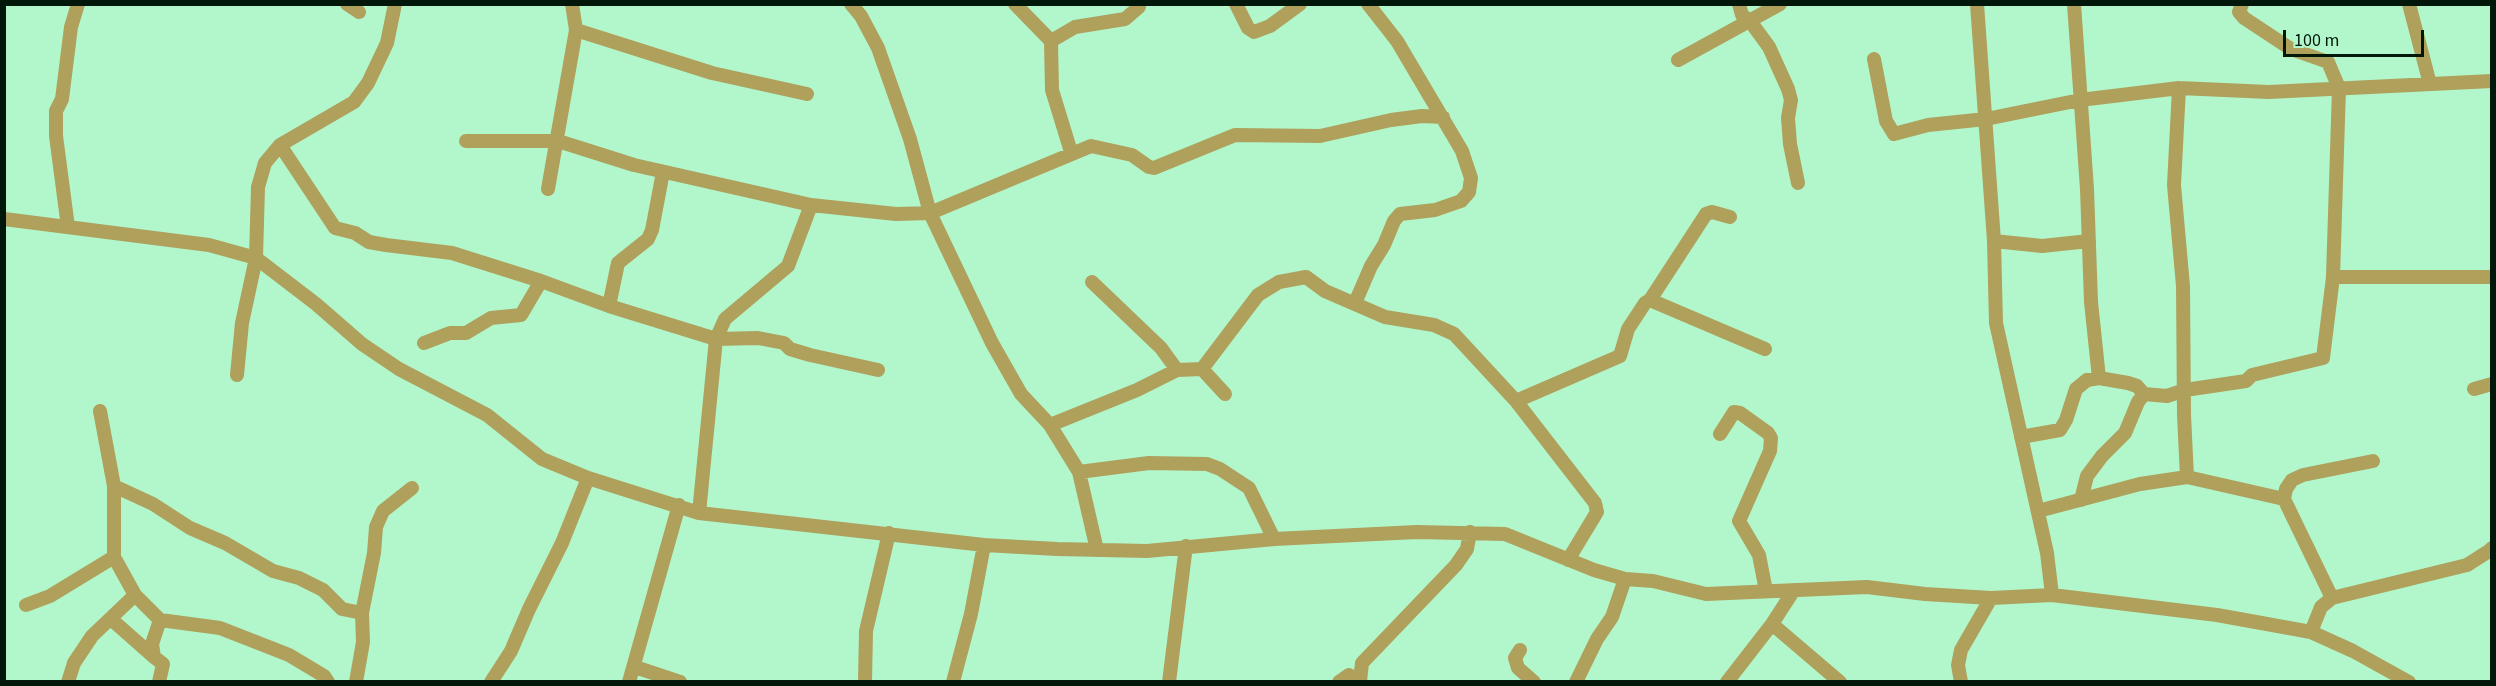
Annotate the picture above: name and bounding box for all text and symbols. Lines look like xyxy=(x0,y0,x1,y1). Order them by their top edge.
scale bar xyxy=(2286,18,2427,56)
text: 100 m xyxy=(2294,28,2339,53)

